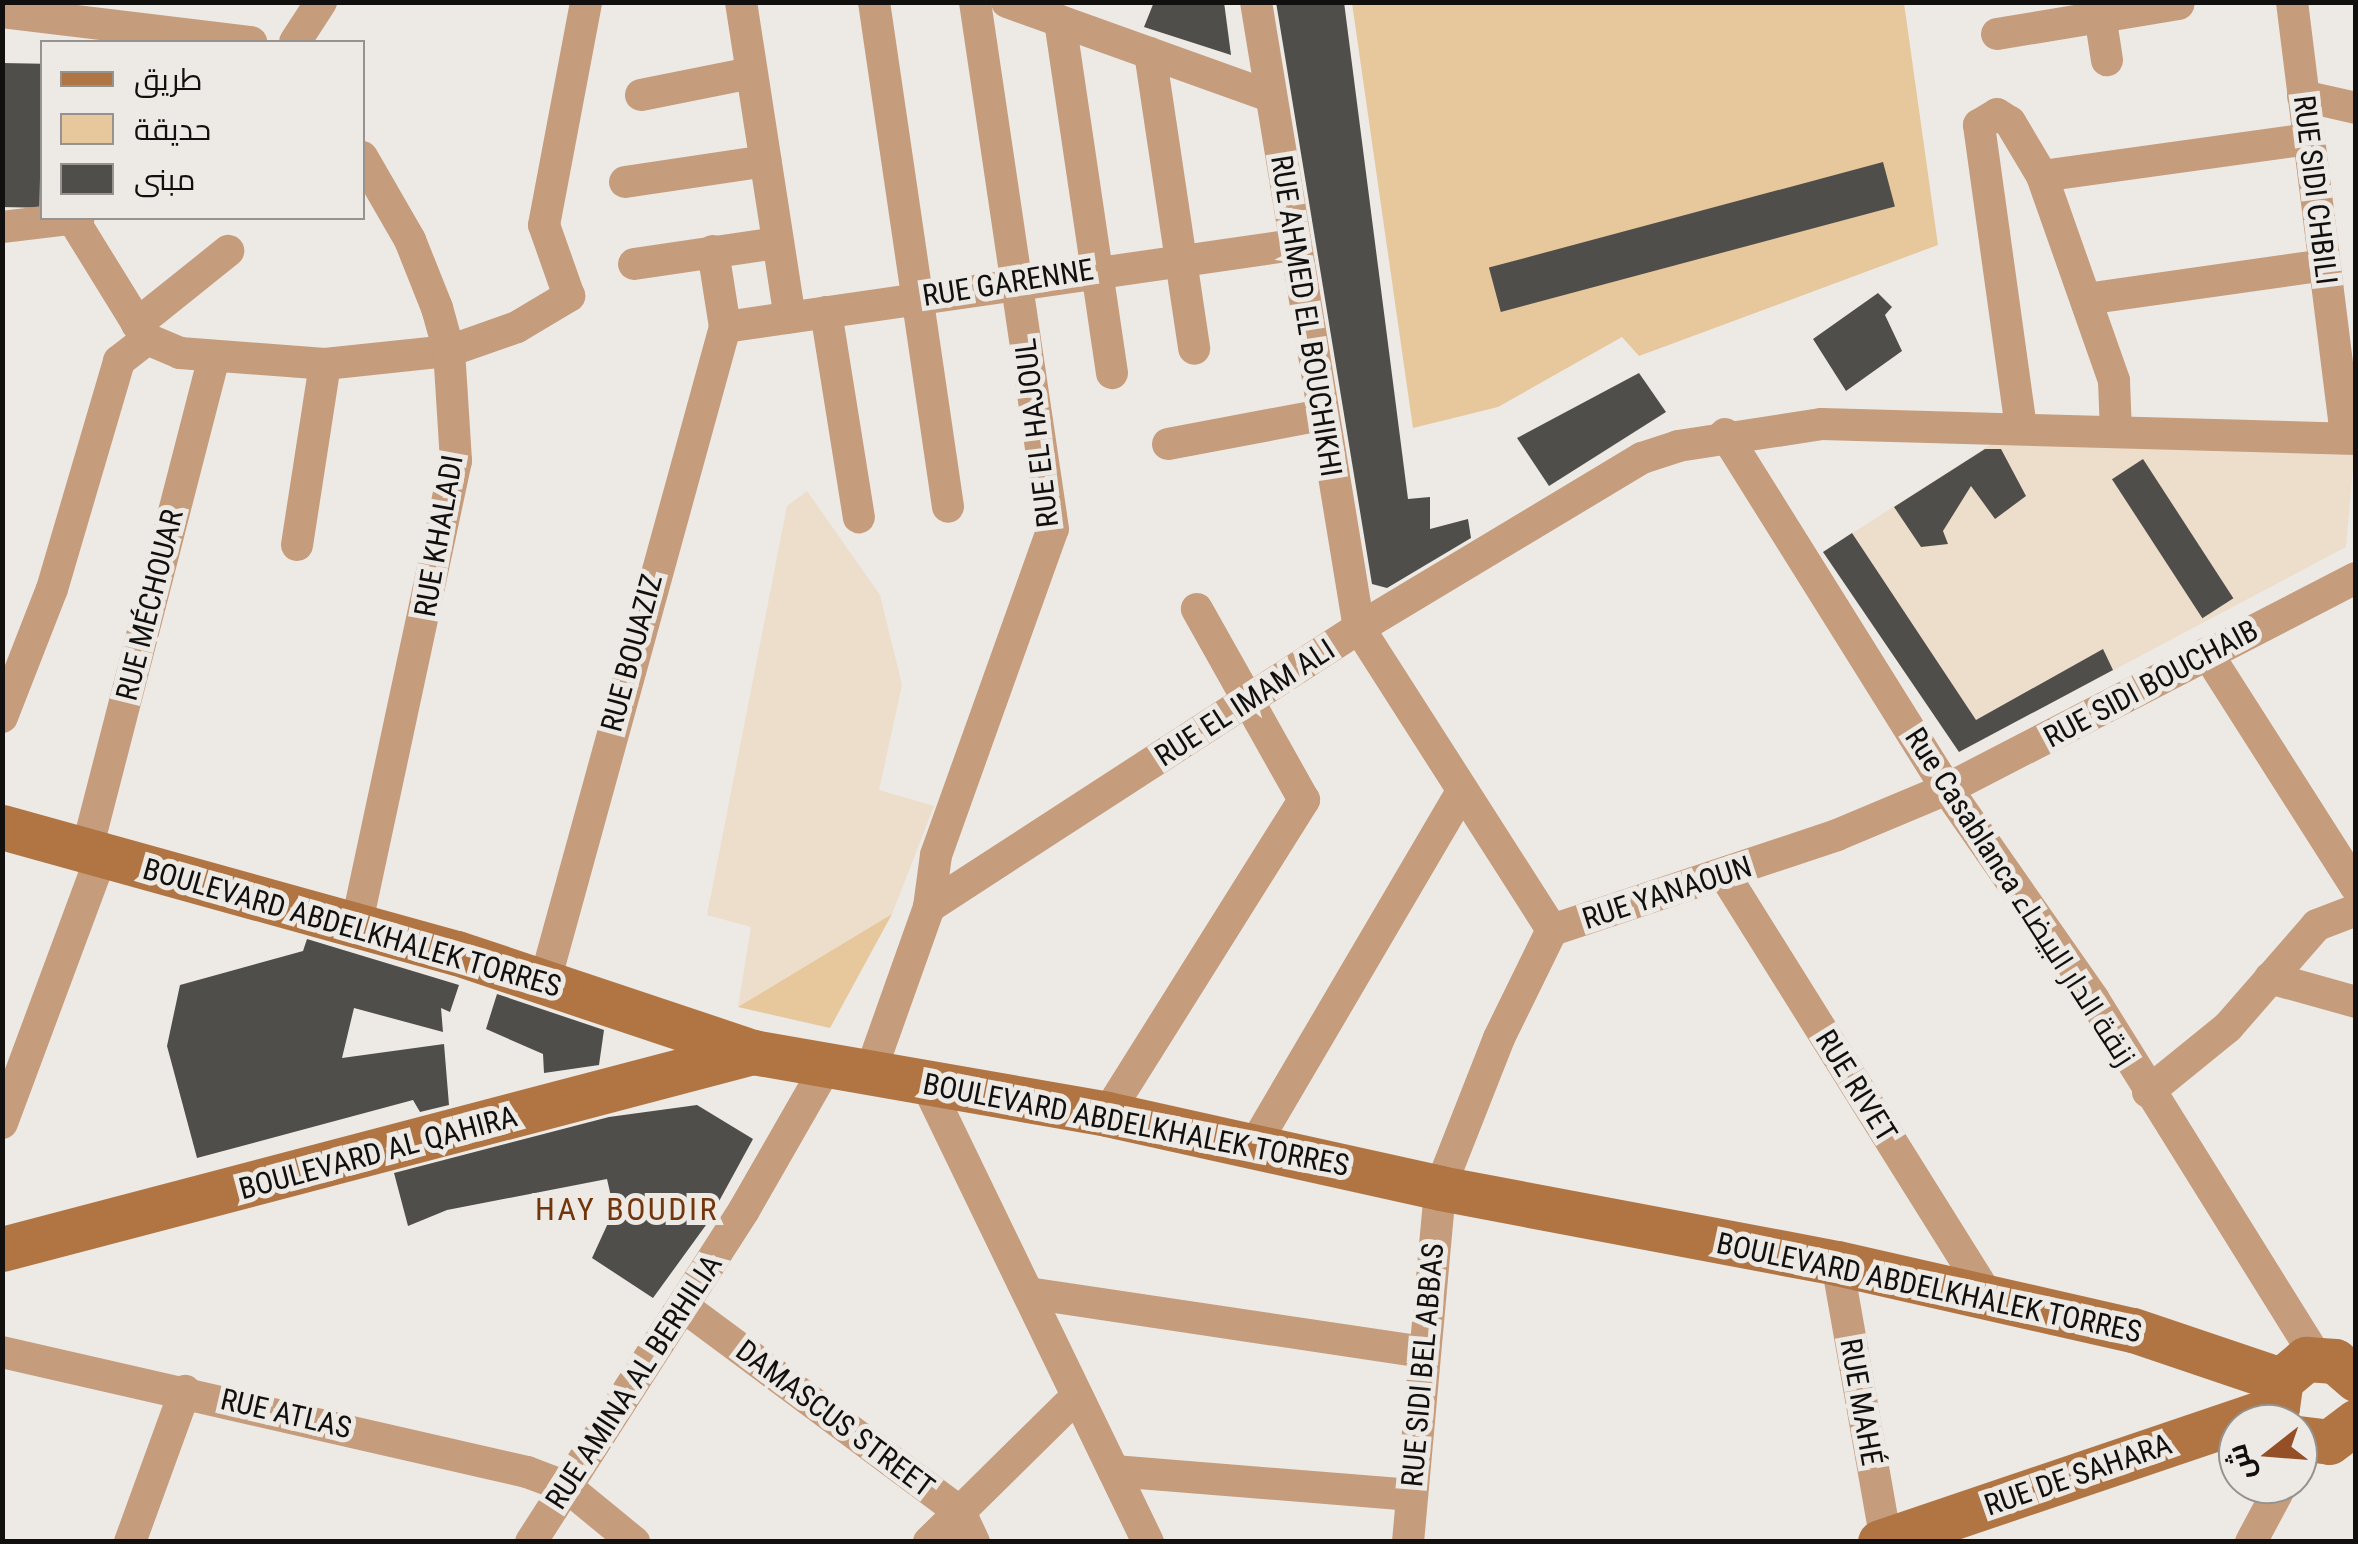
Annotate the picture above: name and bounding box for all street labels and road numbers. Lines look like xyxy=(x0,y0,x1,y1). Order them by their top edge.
street label: RUE SIDI CHBILI xyxy=(2286,93,2344,287)
street label: RUE AHMED EL BOUCHIKHI xyxy=(1263,153,1349,479)
street label: RUE GARENNE xyxy=(920,252,1096,314)
street label: RUE EL HAJOUL xyxy=(1008,336,1066,530)
street label: RUE KHALADI xyxy=(407,452,471,620)
street label: RUE MÉCHOUAR xyxy=(109,506,191,704)
street label: RUE BOUAZIZ xyxy=(594,570,670,736)
street label: RUE SIDI BOUCHAIB xyxy=(2038,612,2264,756)
street label: RUE EL IMAM ALI xyxy=(1148,632,1342,774)
street label: Rue Casablanca زنقة الدار البيضاء xyxy=(1897,721,2143,1073)
street label: RUE YANAOUN xyxy=(1578,849,1756,937)
street label: BOULEVARD ABDELKHALEK TORRES xyxy=(139,851,565,1005)
street label: RUE RIVET xyxy=(1807,1023,1905,1149)
street label: BOULEVARD ABDELKHALEK TORRES xyxy=(920,1066,1352,1184)
street label: BOULEVARD AL QAHIRA xyxy=(235,1099,521,1207)
street label: BOULEVARD ABDELKHALEK TORRES xyxy=(1713,1225,2145,1351)
street label: RUE SIDI BEL ABBAS xyxy=(1394,1242,1452,1488)
street label: RUE AMINA AL BERHILIA xyxy=(538,1248,730,1516)
street label: DAMASCUS STREET xyxy=(729,1333,941,1505)
street label: RUE MAHÉ xyxy=(1832,1336,1890,1468)
street label: RUE ATLAS xyxy=(217,1382,355,1446)
street label: RUE DE SAHARA xyxy=(1980,1426,2176,1524)

